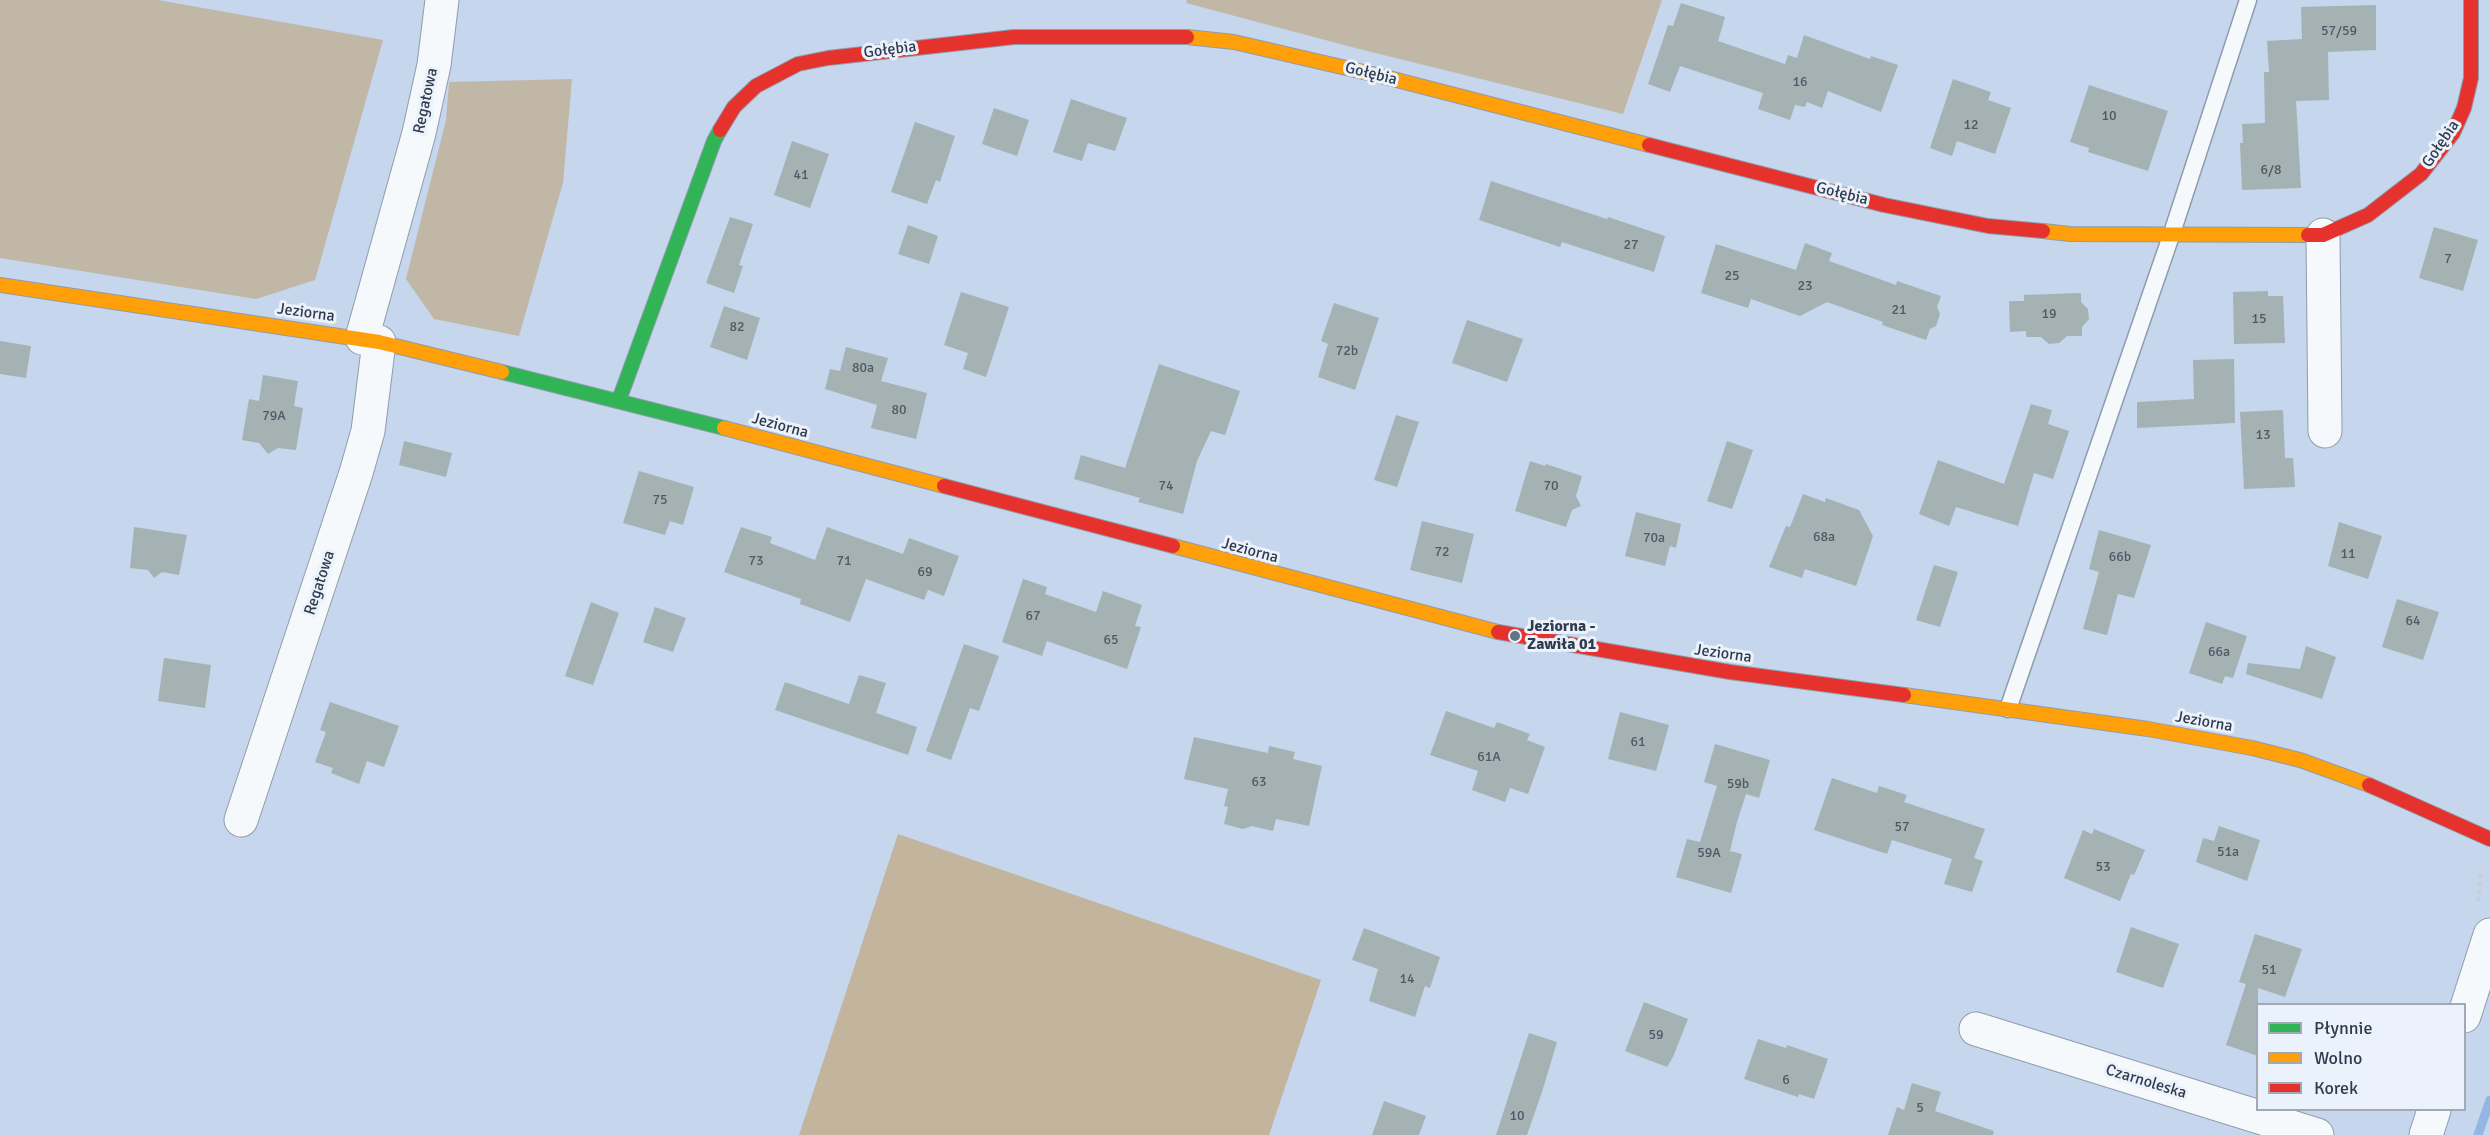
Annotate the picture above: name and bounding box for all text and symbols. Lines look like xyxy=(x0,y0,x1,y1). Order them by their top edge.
house number: 57/59 xyxy=(2321,23,2357,39)
street label: Gołębia xyxy=(863,37,917,63)
street label: Gołębia xyxy=(1343,58,1399,90)
street label: Regatowa xyxy=(410,66,442,136)
house number: 16 xyxy=(1792,74,1808,90)
house number: 10 xyxy=(2101,108,2117,124)
house number: 12 xyxy=(1963,117,1979,133)
street label: Gołębia xyxy=(2418,117,2464,171)
house number: 6/8 xyxy=(2260,162,2282,178)
house number: 41 xyxy=(793,167,809,183)
street label: Gołębia xyxy=(1814,178,1870,210)
house number: 27 xyxy=(1623,237,1639,253)
house number: 7 xyxy=(2444,251,2452,267)
house number: 25 xyxy=(1724,268,1740,284)
house number: 23 xyxy=(1797,278,1813,294)
street label: Jeziorna xyxy=(276,299,336,327)
house number: 21 xyxy=(1891,302,1907,318)
house number: 19 xyxy=(2041,306,2057,322)
house number: 15 xyxy=(2251,311,2267,327)
house number: 82 xyxy=(729,319,745,335)
house number: 72b xyxy=(1336,343,1358,359)
house number: 80a xyxy=(852,360,874,376)
house number: 80 xyxy=(891,402,907,418)
house number: 79A xyxy=(262,408,286,424)
street label: Jeziorna xyxy=(750,409,810,443)
house number: 13 xyxy=(2255,427,2271,443)
house number: 74 xyxy=(1158,478,1174,494)
house number: 70 xyxy=(1543,478,1559,494)
house number: 75 xyxy=(652,492,668,508)
house number: 68a xyxy=(1813,529,1835,545)
house number: 70a xyxy=(1643,530,1665,546)
street label: Jeziorna xyxy=(1220,534,1280,568)
house number: 72 xyxy=(1434,544,1450,560)
house number: 11 xyxy=(2340,546,2356,562)
street label: Regatowa xyxy=(301,548,339,618)
house number: 66b xyxy=(2109,549,2131,565)
house number: 73 xyxy=(748,553,764,569)
house number: 71 xyxy=(836,553,852,569)
house number: 69 xyxy=(917,564,933,580)
house number: 67 xyxy=(1025,608,1041,624)
house number: 64 xyxy=(2405,613,2421,629)
place label: Jeziorna - Zawiła 01 xyxy=(1527,617,1596,655)
marker: Jeziorna - Zawiła 01 xyxy=(1508,629,1522,643)
house number: 65 xyxy=(1103,632,1119,648)
street label: Jeziorna xyxy=(1693,640,1753,668)
house number: 66a xyxy=(2208,644,2230,660)
street label: Jeziorna xyxy=(2174,708,2234,736)
house number: 61 xyxy=(1630,734,1646,750)
house number: 61A xyxy=(1477,749,1501,765)
house number: 63 xyxy=(1251,774,1267,790)
house number: 59b xyxy=(1727,776,1749,792)
house number: 57 xyxy=(1894,819,1910,835)
house number: 51a xyxy=(2217,844,2239,860)
house number: 59A xyxy=(1697,845,1721,861)
house number: 53 xyxy=(2095,859,2111,875)
house number: 51 xyxy=(2261,962,2277,978)
house number: 14 xyxy=(1399,971,1415,987)
legend xyxy=(2256,1003,2466,1111)
text: Płynnie xyxy=(2314,1017,2372,1039)
house number: 59 xyxy=(1648,1027,1664,1043)
text: Wolno xyxy=(2314,1047,2362,1069)
street label: Czarnoleska xyxy=(2103,1061,2189,1103)
house number: 6 xyxy=(1782,1072,1790,1088)
text: Korek xyxy=(2314,1077,2358,1099)
house number: 5 xyxy=(1916,1100,1924,1116)
house number: 10 xyxy=(1509,1108,1525,1124)

